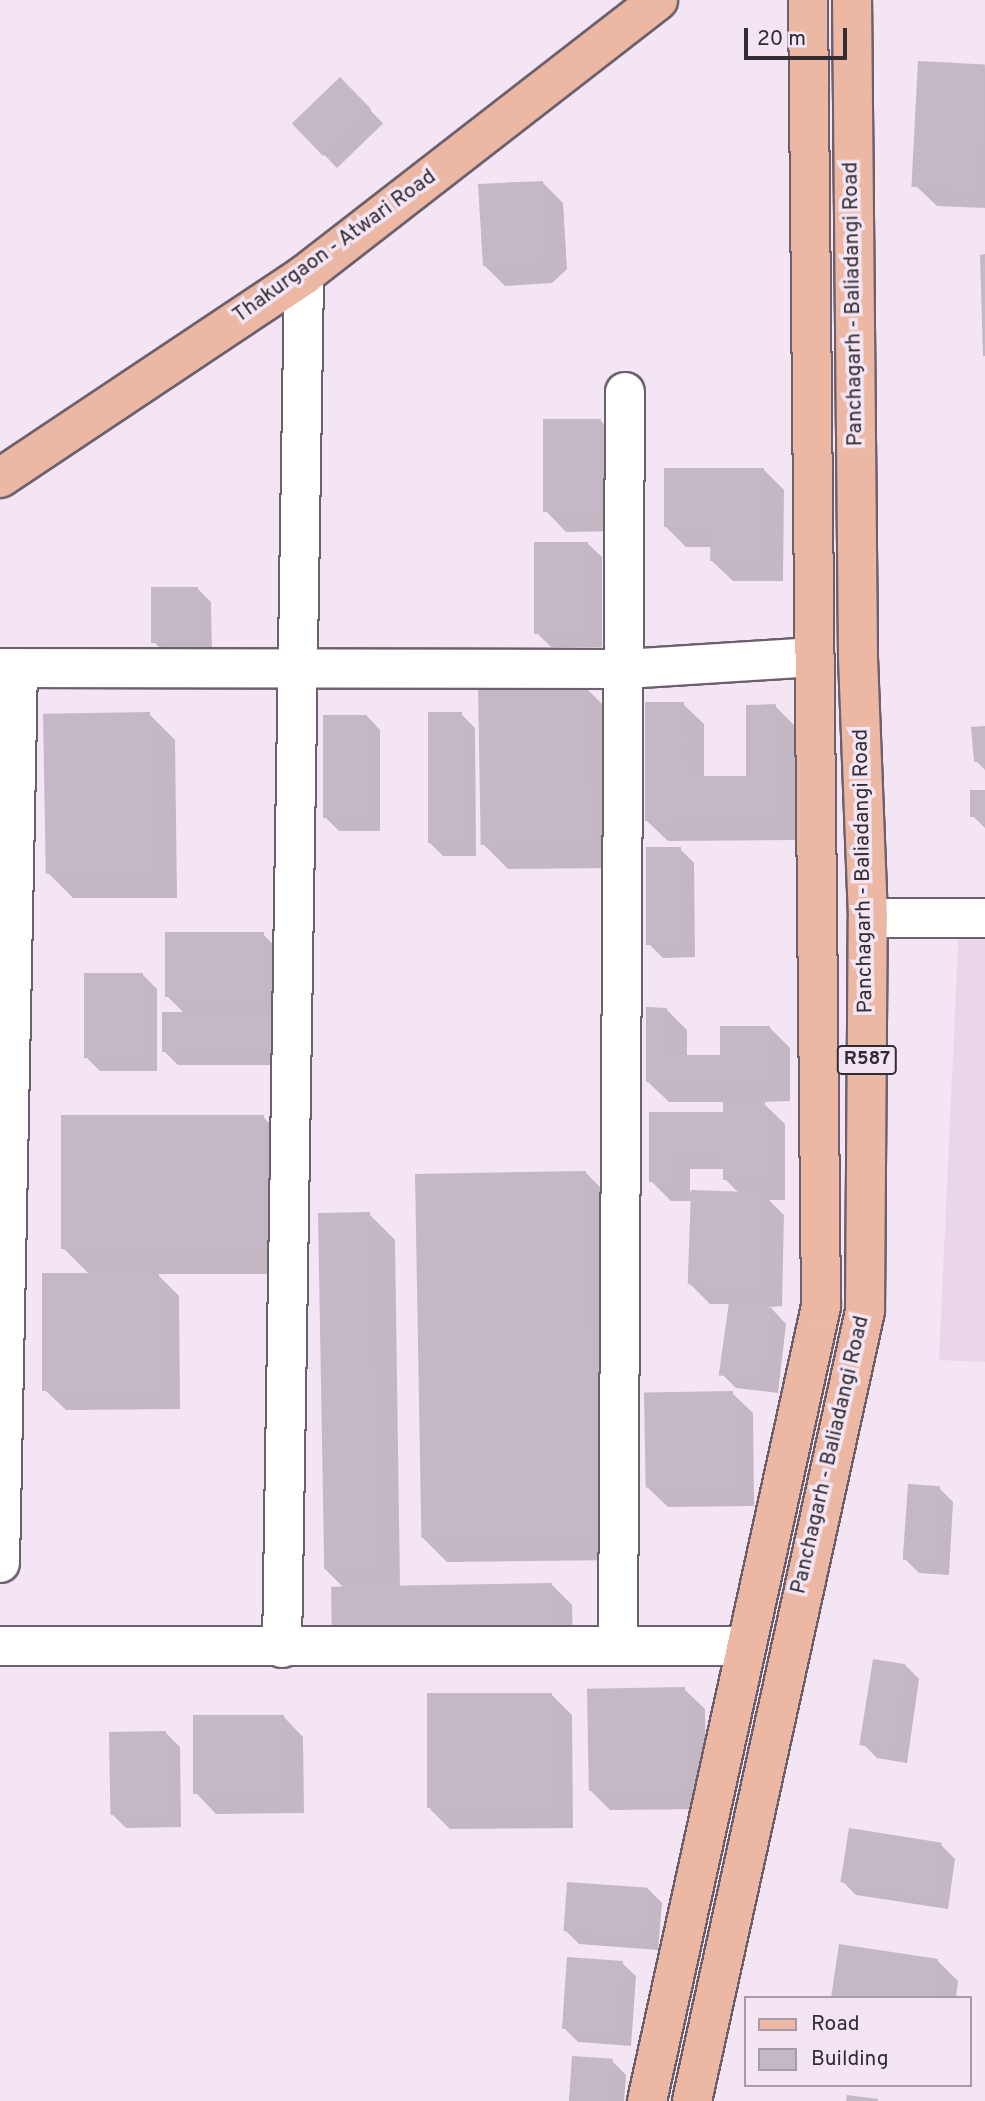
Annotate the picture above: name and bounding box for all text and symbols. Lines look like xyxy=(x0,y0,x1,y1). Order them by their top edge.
scale bar xyxy=(747,14,850,58)
text: 20 m xyxy=(757,26,806,53)
street label: Panchagarh - Baliadangi Road xyxy=(839,161,869,447)
street label: Thakurgaon - Atwari Road xyxy=(228,165,442,329)
street label: Panchagarh - Baliadangi Road xyxy=(849,728,879,1014)
road number: R587 xyxy=(836,1044,898,1076)
street label: Panchagarh - Baliadangi Road xyxy=(787,1313,875,1597)
legend xyxy=(744,1996,971,2087)
text: Road xyxy=(811,2011,860,2038)
text: Building xyxy=(811,2046,889,2073)

